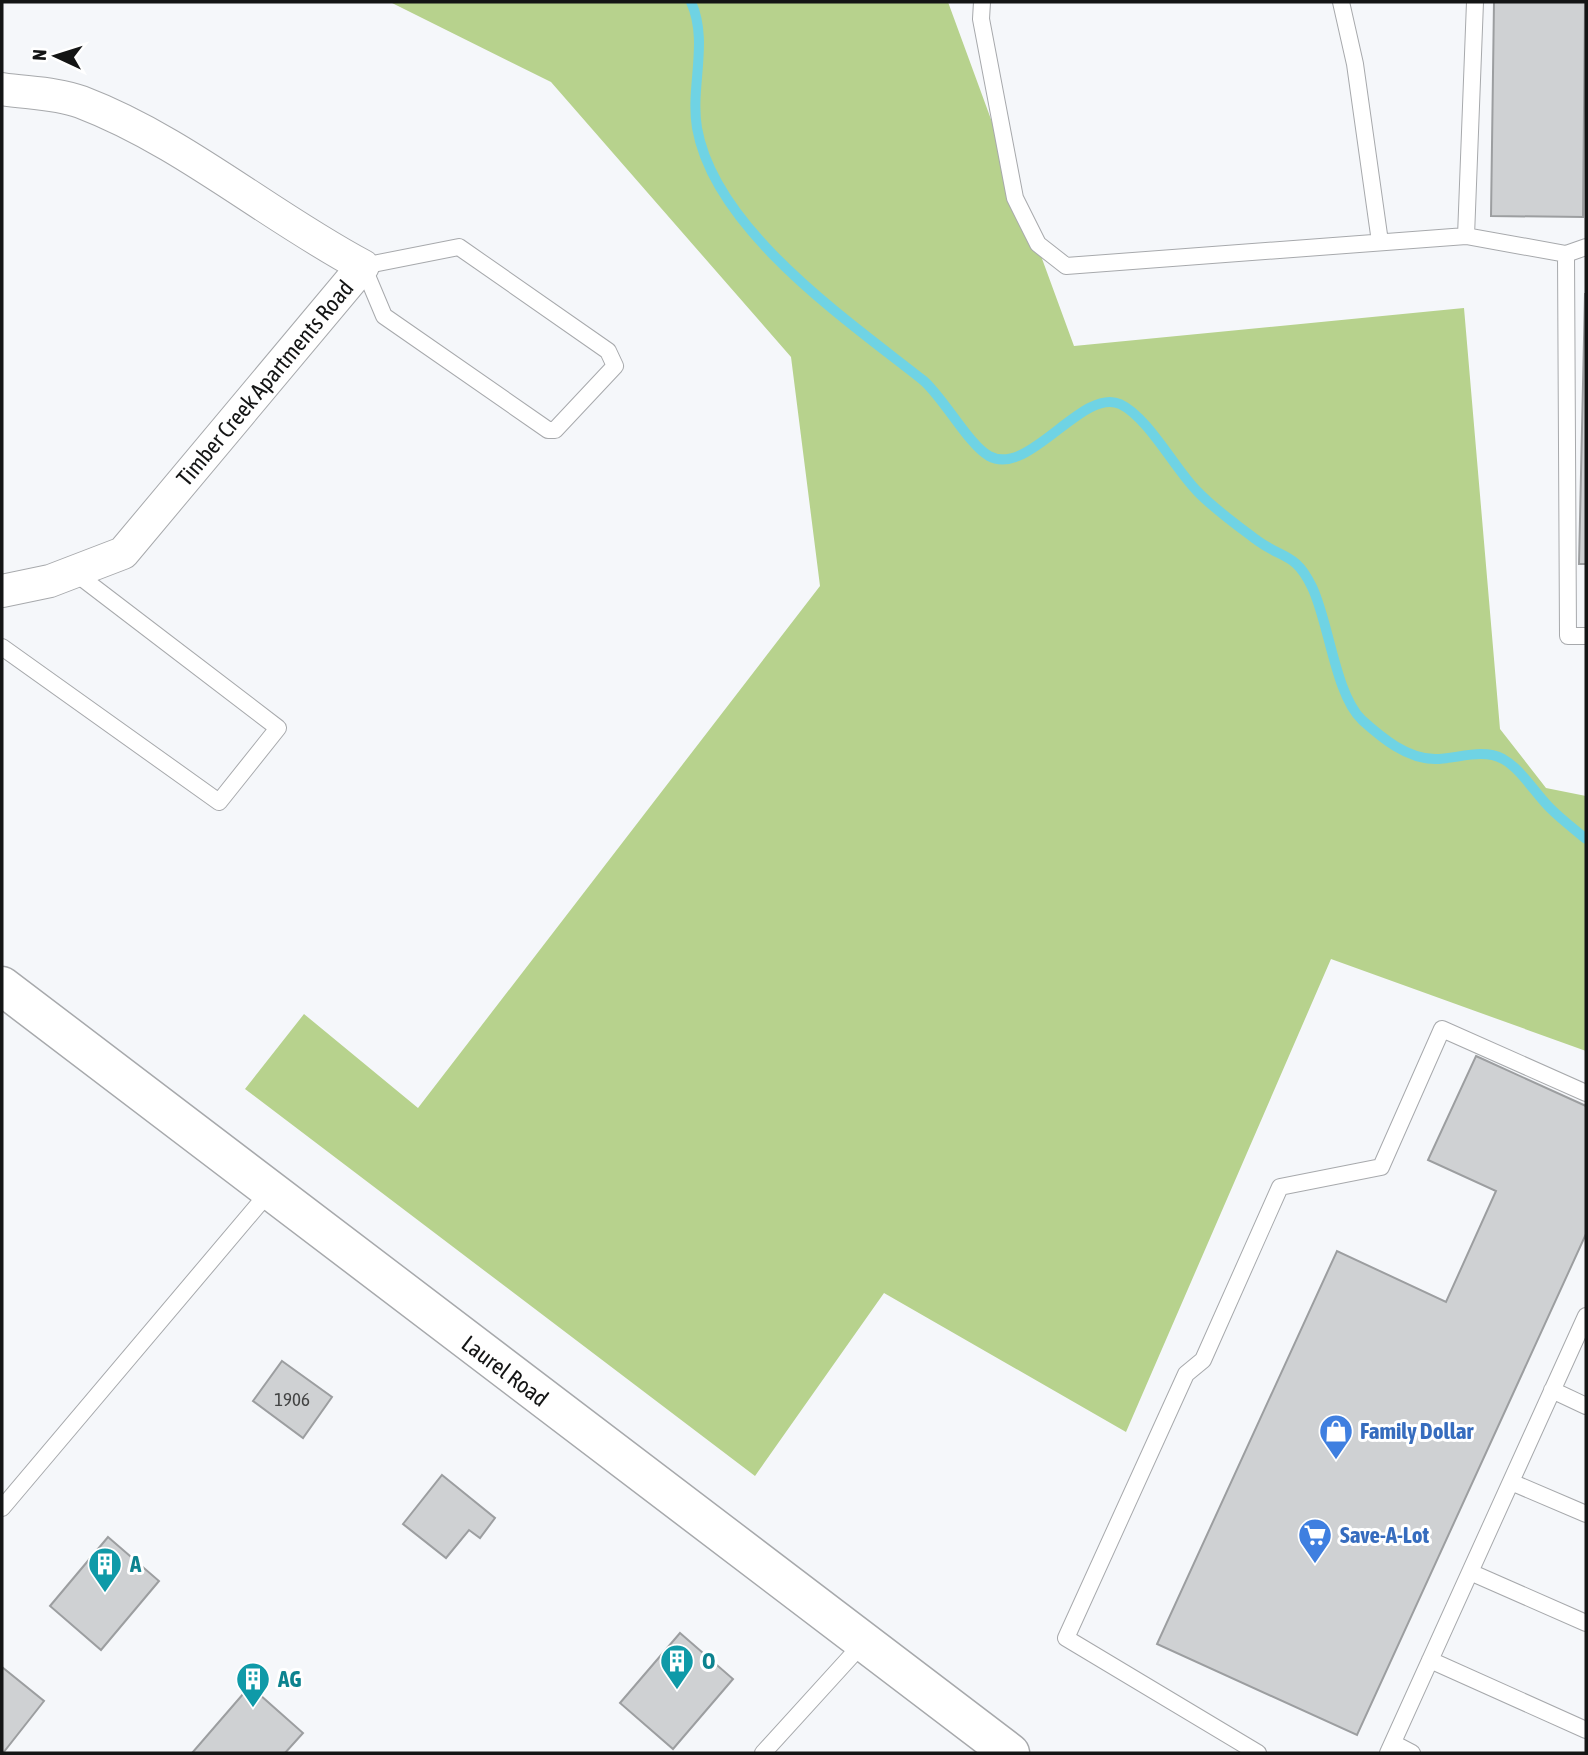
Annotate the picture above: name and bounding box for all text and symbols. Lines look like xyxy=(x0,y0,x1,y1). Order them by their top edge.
north arrow xyxy=(21,21,91,91)
text: N xyxy=(28,48,50,61)
street label: Timber Creek Apartments Road xyxy=(171,275,359,491)
street label: Laurel Road xyxy=(457,1330,553,1412)
house number: 1906 xyxy=(274,1388,310,1410)
shop icon: Family Dollar xyxy=(1317,1412,1355,1461)
place label: Family Dollar xyxy=(1360,1418,1474,1444)
supermarket icon: Save-A-Lot xyxy=(1296,1516,1334,1565)
place label: Save-A-Lot xyxy=(1340,1522,1430,1548)
building icon: A xyxy=(86,1545,124,1594)
place label: A xyxy=(129,1551,142,1577)
building icon: O xyxy=(658,1642,696,1691)
place label: O xyxy=(702,1648,715,1674)
building icon: AG xyxy=(234,1660,272,1709)
place label: AG xyxy=(277,1666,301,1692)

